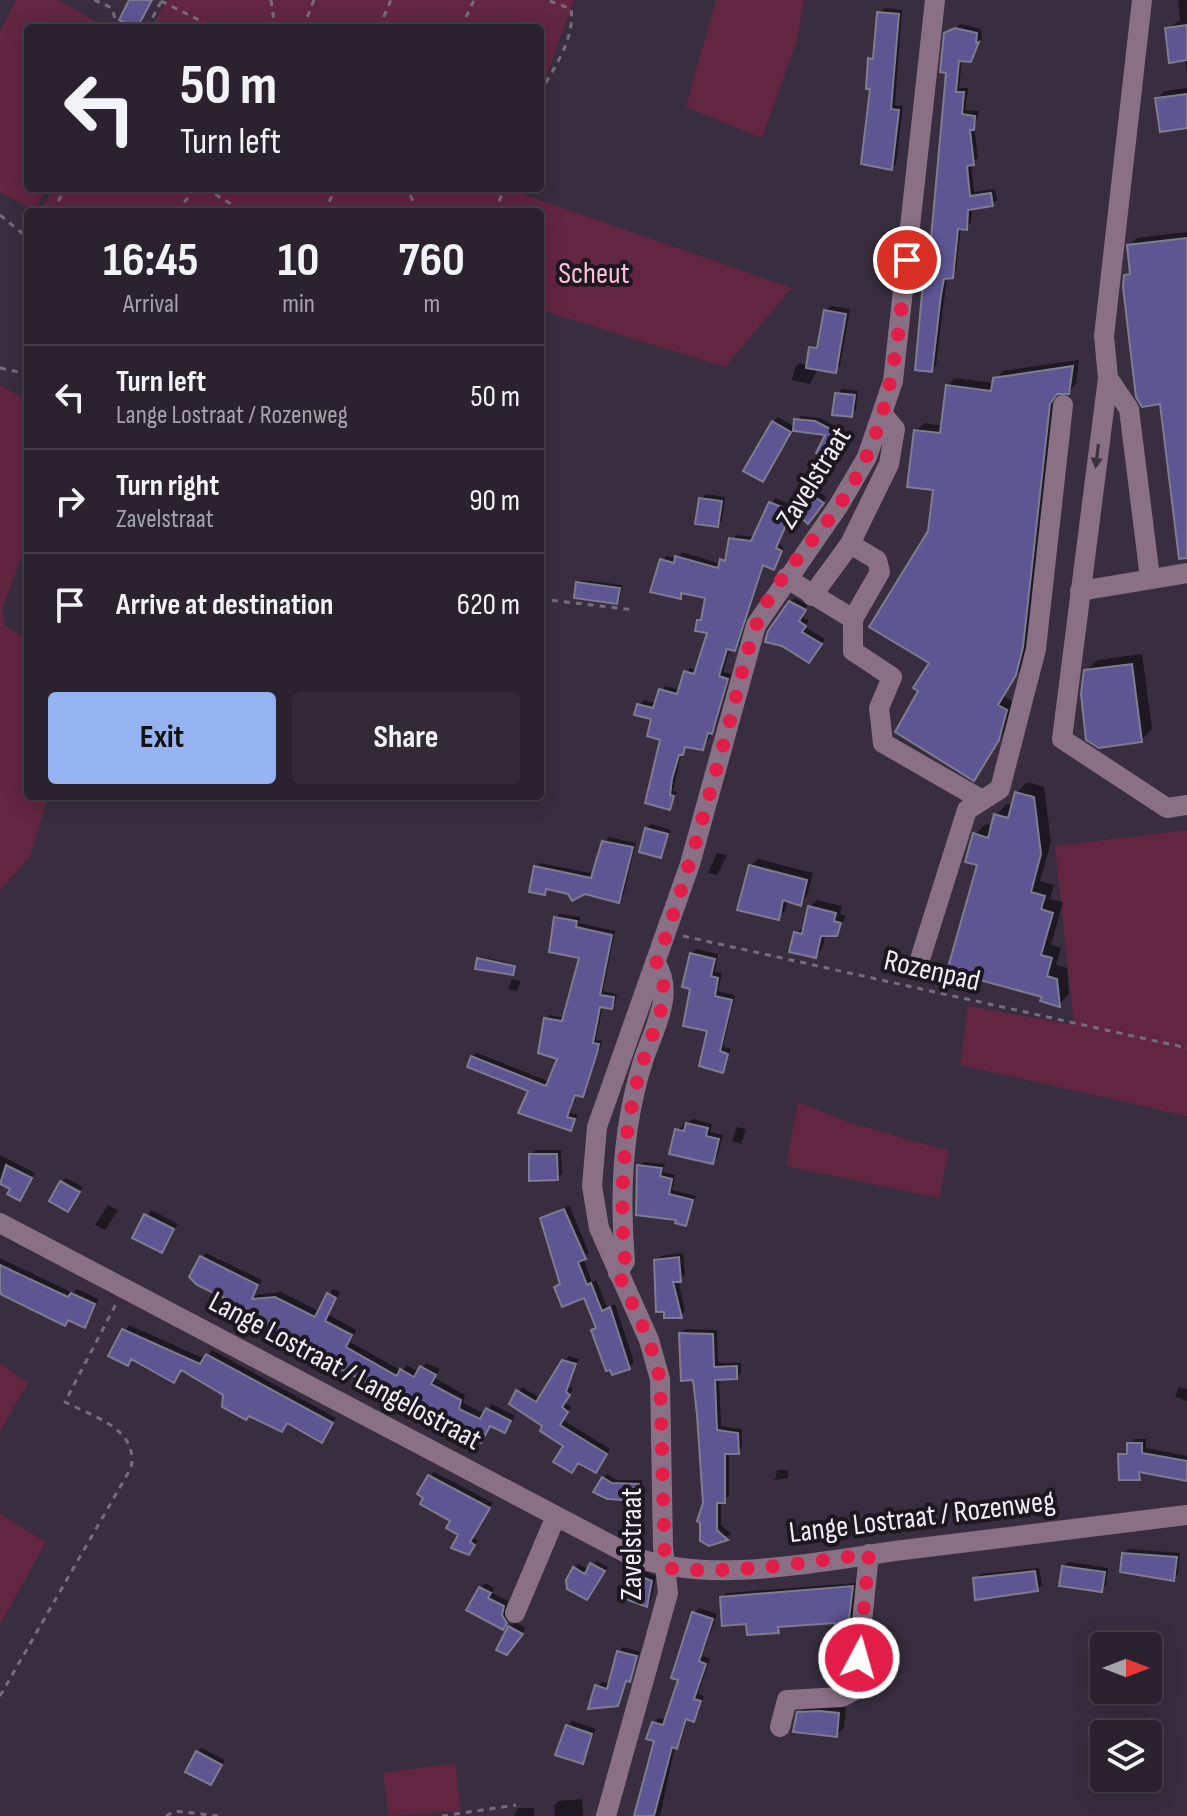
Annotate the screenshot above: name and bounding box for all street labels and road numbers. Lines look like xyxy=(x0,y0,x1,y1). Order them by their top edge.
street label: Zavelstraat xyxy=(769,421,859,535)
street label: Rozenpad xyxy=(880,943,984,999)
street label: Lange Lostraat / Langelostraat xyxy=(202,1284,488,1458)
street label: Lange Lostraat / Rozenweg xyxy=(787,1483,1057,1551)
street label: Zavelstraat xyxy=(614,1488,650,1600)

